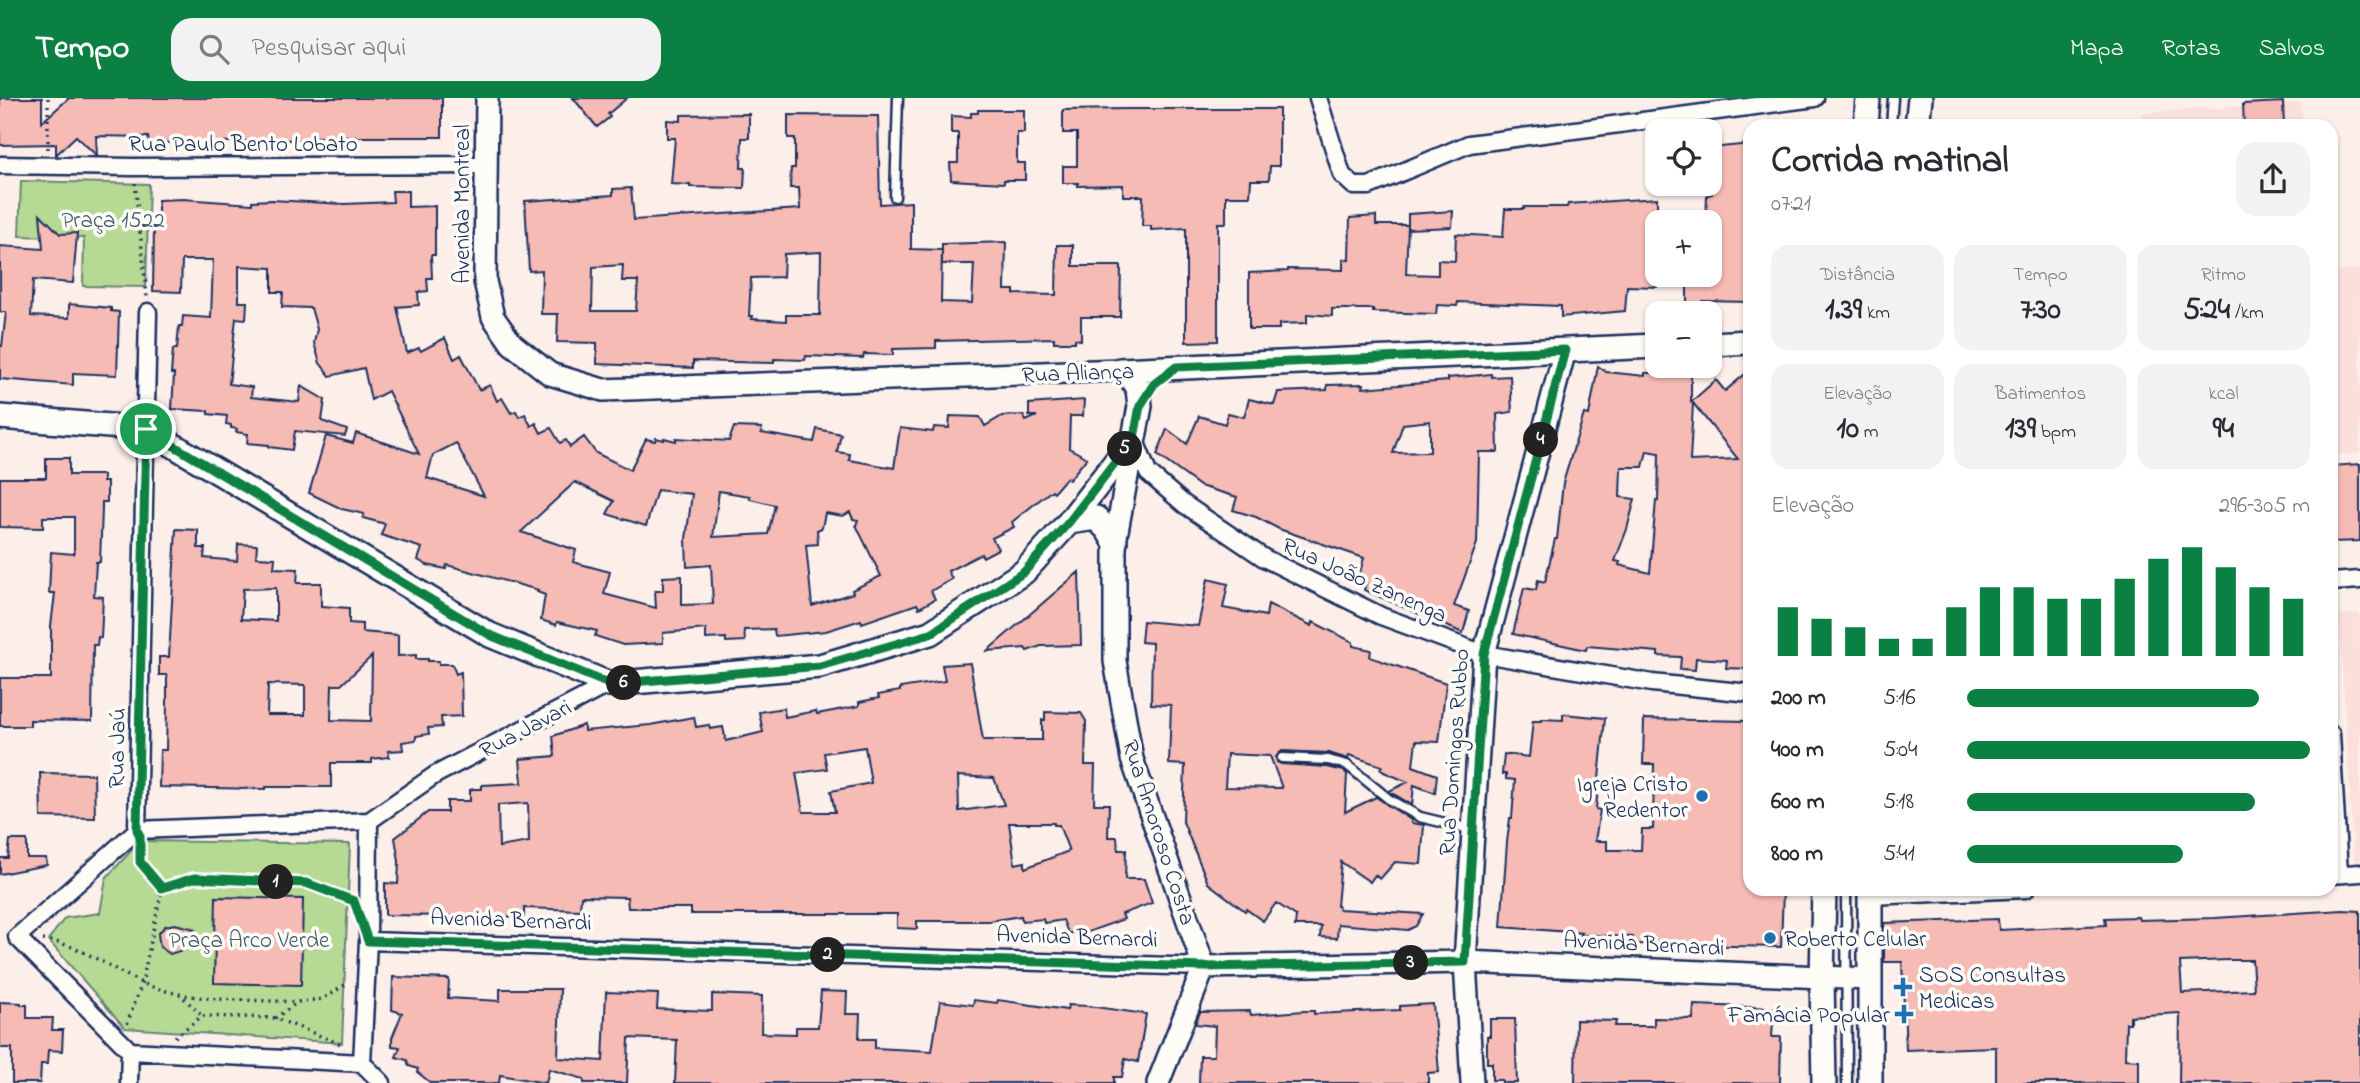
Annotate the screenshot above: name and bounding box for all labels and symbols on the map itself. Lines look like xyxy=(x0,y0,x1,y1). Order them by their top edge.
street label: Avenida Montreal xyxy=(447,124,480,284)
street label: Rua Paulo Bento Lobato xyxy=(128,129,358,162)
park label: Praça 1522 xyxy=(61,205,165,238)
street label: Rua Aliança xyxy=(1021,356,1135,393)
pin xyxy=(116,399,176,459)
pin: 4 xyxy=(1524,422,1558,458)
pin: 5 xyxy=(1108,432,1142,466)
street label: Rua João Zanenga xyxy=(1276,530,1452,633)
street label: Rua Domingos Rubbo xyxy=(1432,648,1480,857)
pin: 6 xyxy=(606,666,642,700)
street label: Rua Javari xyxy=(474,692,578,768)
street label: Rua Jaú xyxy=(101,707,136,789)
street label: Rua Amoroso Costa xyxy=(1112,736,1203,930)
place label: Igreja Cristo Redentor xyxy=(1577,769,1689,828)
marker: Igreja Cristo Redentor xyxy=(1694,788,1710,804)
pin: 1 xyxy=(258,864,294,900)
street label: Avenida Bernardi xyxy=(430,902,592,941)
street label: Avenida Bernardi xyxy=(996,919,1158,958)
place label: Roberto Celular xyxy=(1784,924,1927,957)
park label: Praça Arco Verde xyxy=(169,925,330,958)
street label: Avenida Bernardi xyxy=(1562,925,1725,966)
marker: Roberto Celular xyxy=(1762,930,1778,946)
pin: 2 xyxy=(810,938,846,972)
pin: 3 xyxy=(1394,946,1428,980)
place label: SOS Consultas Medicas xyxy=(1919,960,2066,1019)
marker: SOS Consultas Medicas xyxy=(1893,977,1913,997)
place label: Famácia Popular xyxy=(1727,1000,1891,1033)
marker: Famácia Popular xyxy=(1896,1006,1912,1022)

